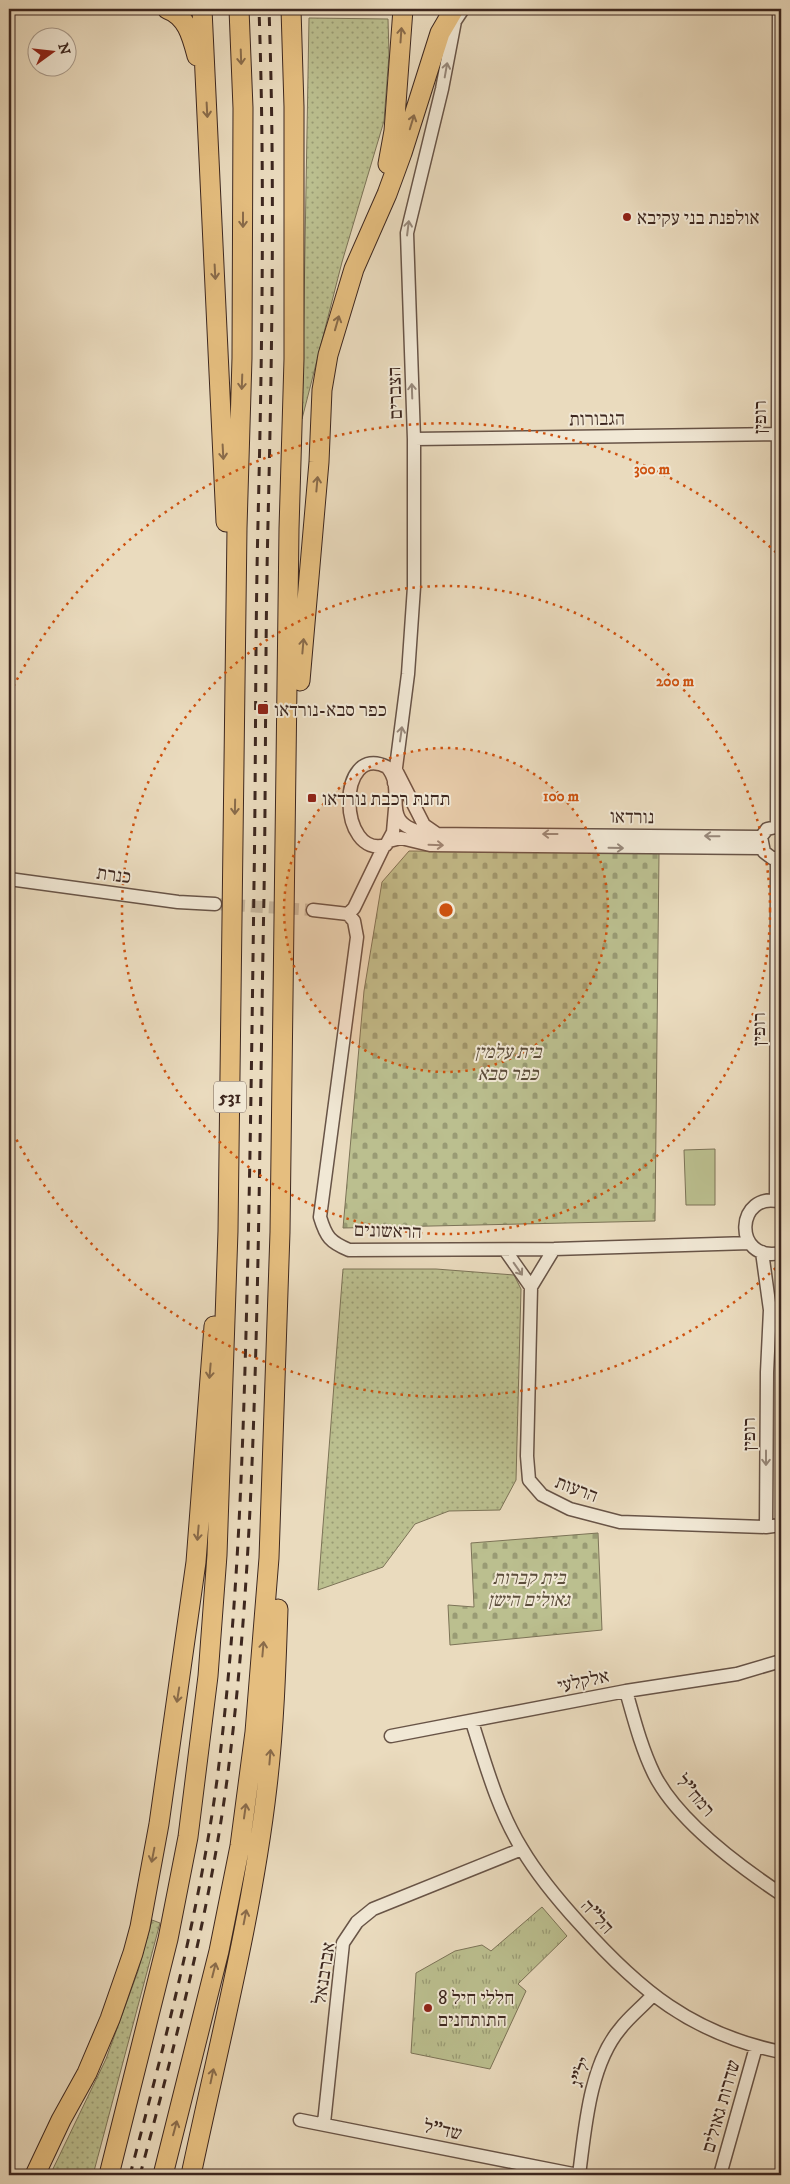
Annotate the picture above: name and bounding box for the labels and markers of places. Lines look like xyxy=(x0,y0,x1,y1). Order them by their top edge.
place label: אולפנת בני עקיבא xyxy=(637,207,760,230)
marker: אולפנת בני עקיבא xyxy=(621,211,633,223)
place label: כפר סבא-נורדאו xyxy=(274,699,387,722)
marker: כפר סבא-נורדאו xyxy=(256,702,270,716)
place label: תחנת רכבת נורדאו xyxy=(322,788,451,811)
marker: תחנת רכבת נורדאו xyxy=(306,792,318,804)
centre of rings xyxy=(437,901,455,919)
place label: 8 חללי חיל התותחנים xyxy=(438,1987,514,2032)
marker: 8 חללי חיל התותחנים xyxy=(422,2002,434,2014)

